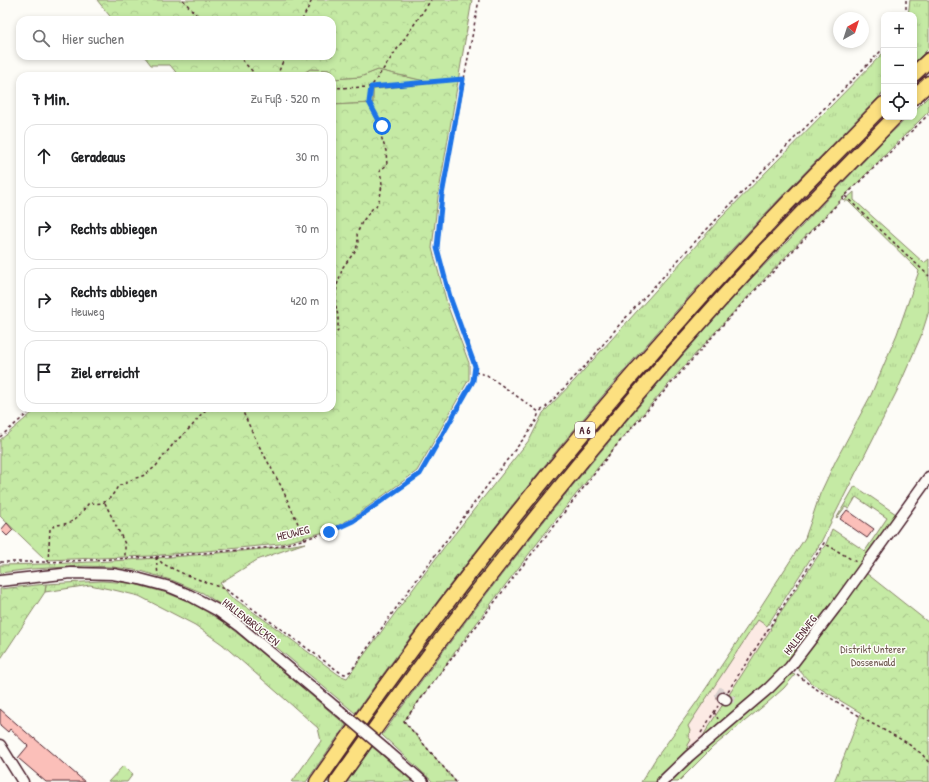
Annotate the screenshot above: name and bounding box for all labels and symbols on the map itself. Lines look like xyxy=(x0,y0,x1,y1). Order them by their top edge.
north arrow xyxy=(833,12,869,48)
route start xyxy=(373,117,391,135)
road number: A 6 xyxy=(575,422,595,438)
street label: HEUWEG xyxy=(275,522,311,544)
route end xyxy=(320,523,338,541)
street label: HALLENBRÜCKEN xyxy=(220,595,282,649)
street label: HALLENWEG xyxy=(780,612,820,658)
park label: Distrikt Unterer Dossenwald xyxy=(840,642,906,669)

